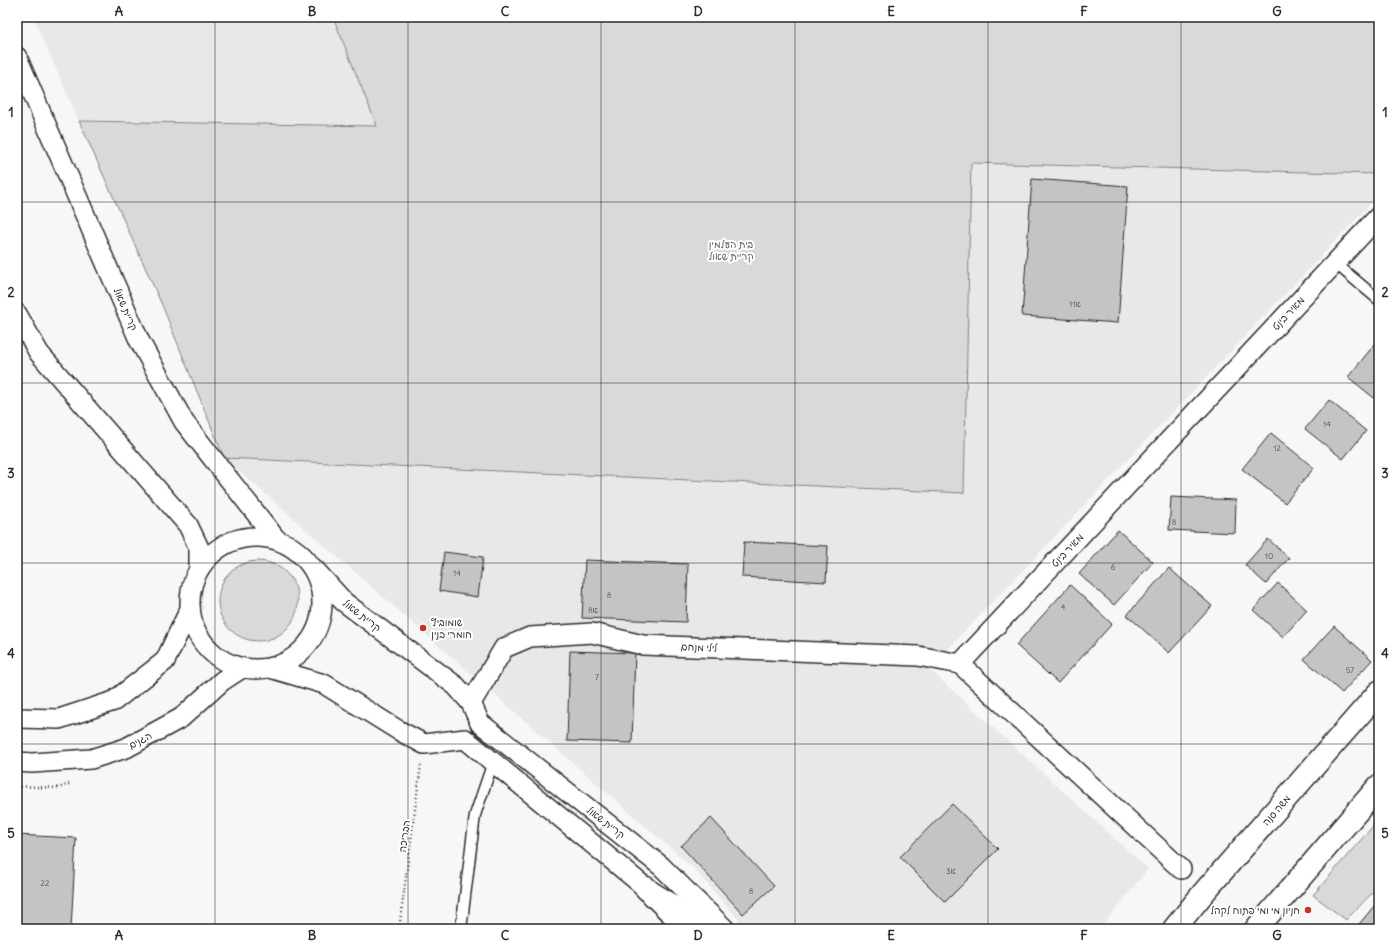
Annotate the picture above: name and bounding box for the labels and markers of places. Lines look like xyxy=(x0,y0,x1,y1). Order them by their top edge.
place label: שומוביץ חומרי בנין xyxy=(431,616,472,641)
marker: שומוביץ חומרי בנין xyxy=(418,623,428,633)
place label: חניון מי ומי פתוח לקהל xyxy=(1210,904,1300,917)
marker: חניון מי ומי פתוח לקהל xyxy=(1303,905,1313,915)

